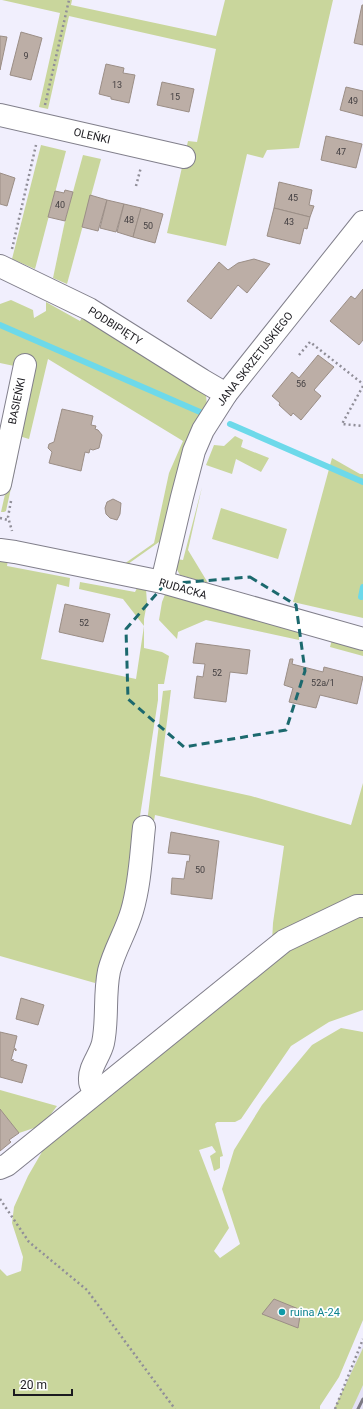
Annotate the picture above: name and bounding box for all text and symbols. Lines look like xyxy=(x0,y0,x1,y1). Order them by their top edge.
house number: 9 xyxy=(23,51,29,61)
house number: 13 xyxy=(112,80,122,90)
house number: 15 xyxy=(170,92,180,102)
house number: 49 xyxy=(348,96,358,106)
street label: OLEŃKI xyxy=(72,125,112,147)
house number: 47 xyxy=(336,147,346,157)
house number: 45 xyxy=(288,193,298,203)
house number: 40 xyxy=(55,200,65,210)
house number: 48 xyxy=(124,215,134,225)
house number: 43 xyxy=(284,217,294,227)
house number: 50 xyxy=(143,221,153,231)
street label: PODBIPIĘTY xyxy=(86,304,145,348)
street label: JANA SKRZETUSKIEGO xyxy=(214,309,296,409)
street label: BASIEŃKI xyxy=(6,376,28,426)
house number: 56 xyxy=(296,379,306,389)
street label: RUDACKA xyxy=(157,576,209,602)
house number: 52 xyxy=(79,618,89,628)
house number: 52 xyxy=(212,668,222,678)
house number: 52a/1 xyxy=(311,678,335,688)
house number: 50 xyxy=(195,865,205,875)
place label: ruina A-24 xyxy=(290,1306,340,1319)
marker: ruina A-24 xyxy=(277,1307,287,1317)
scale bar xyxy=(14,1371,72,1397)
text: 20 m xyxy=(20,1378,47,1392)

